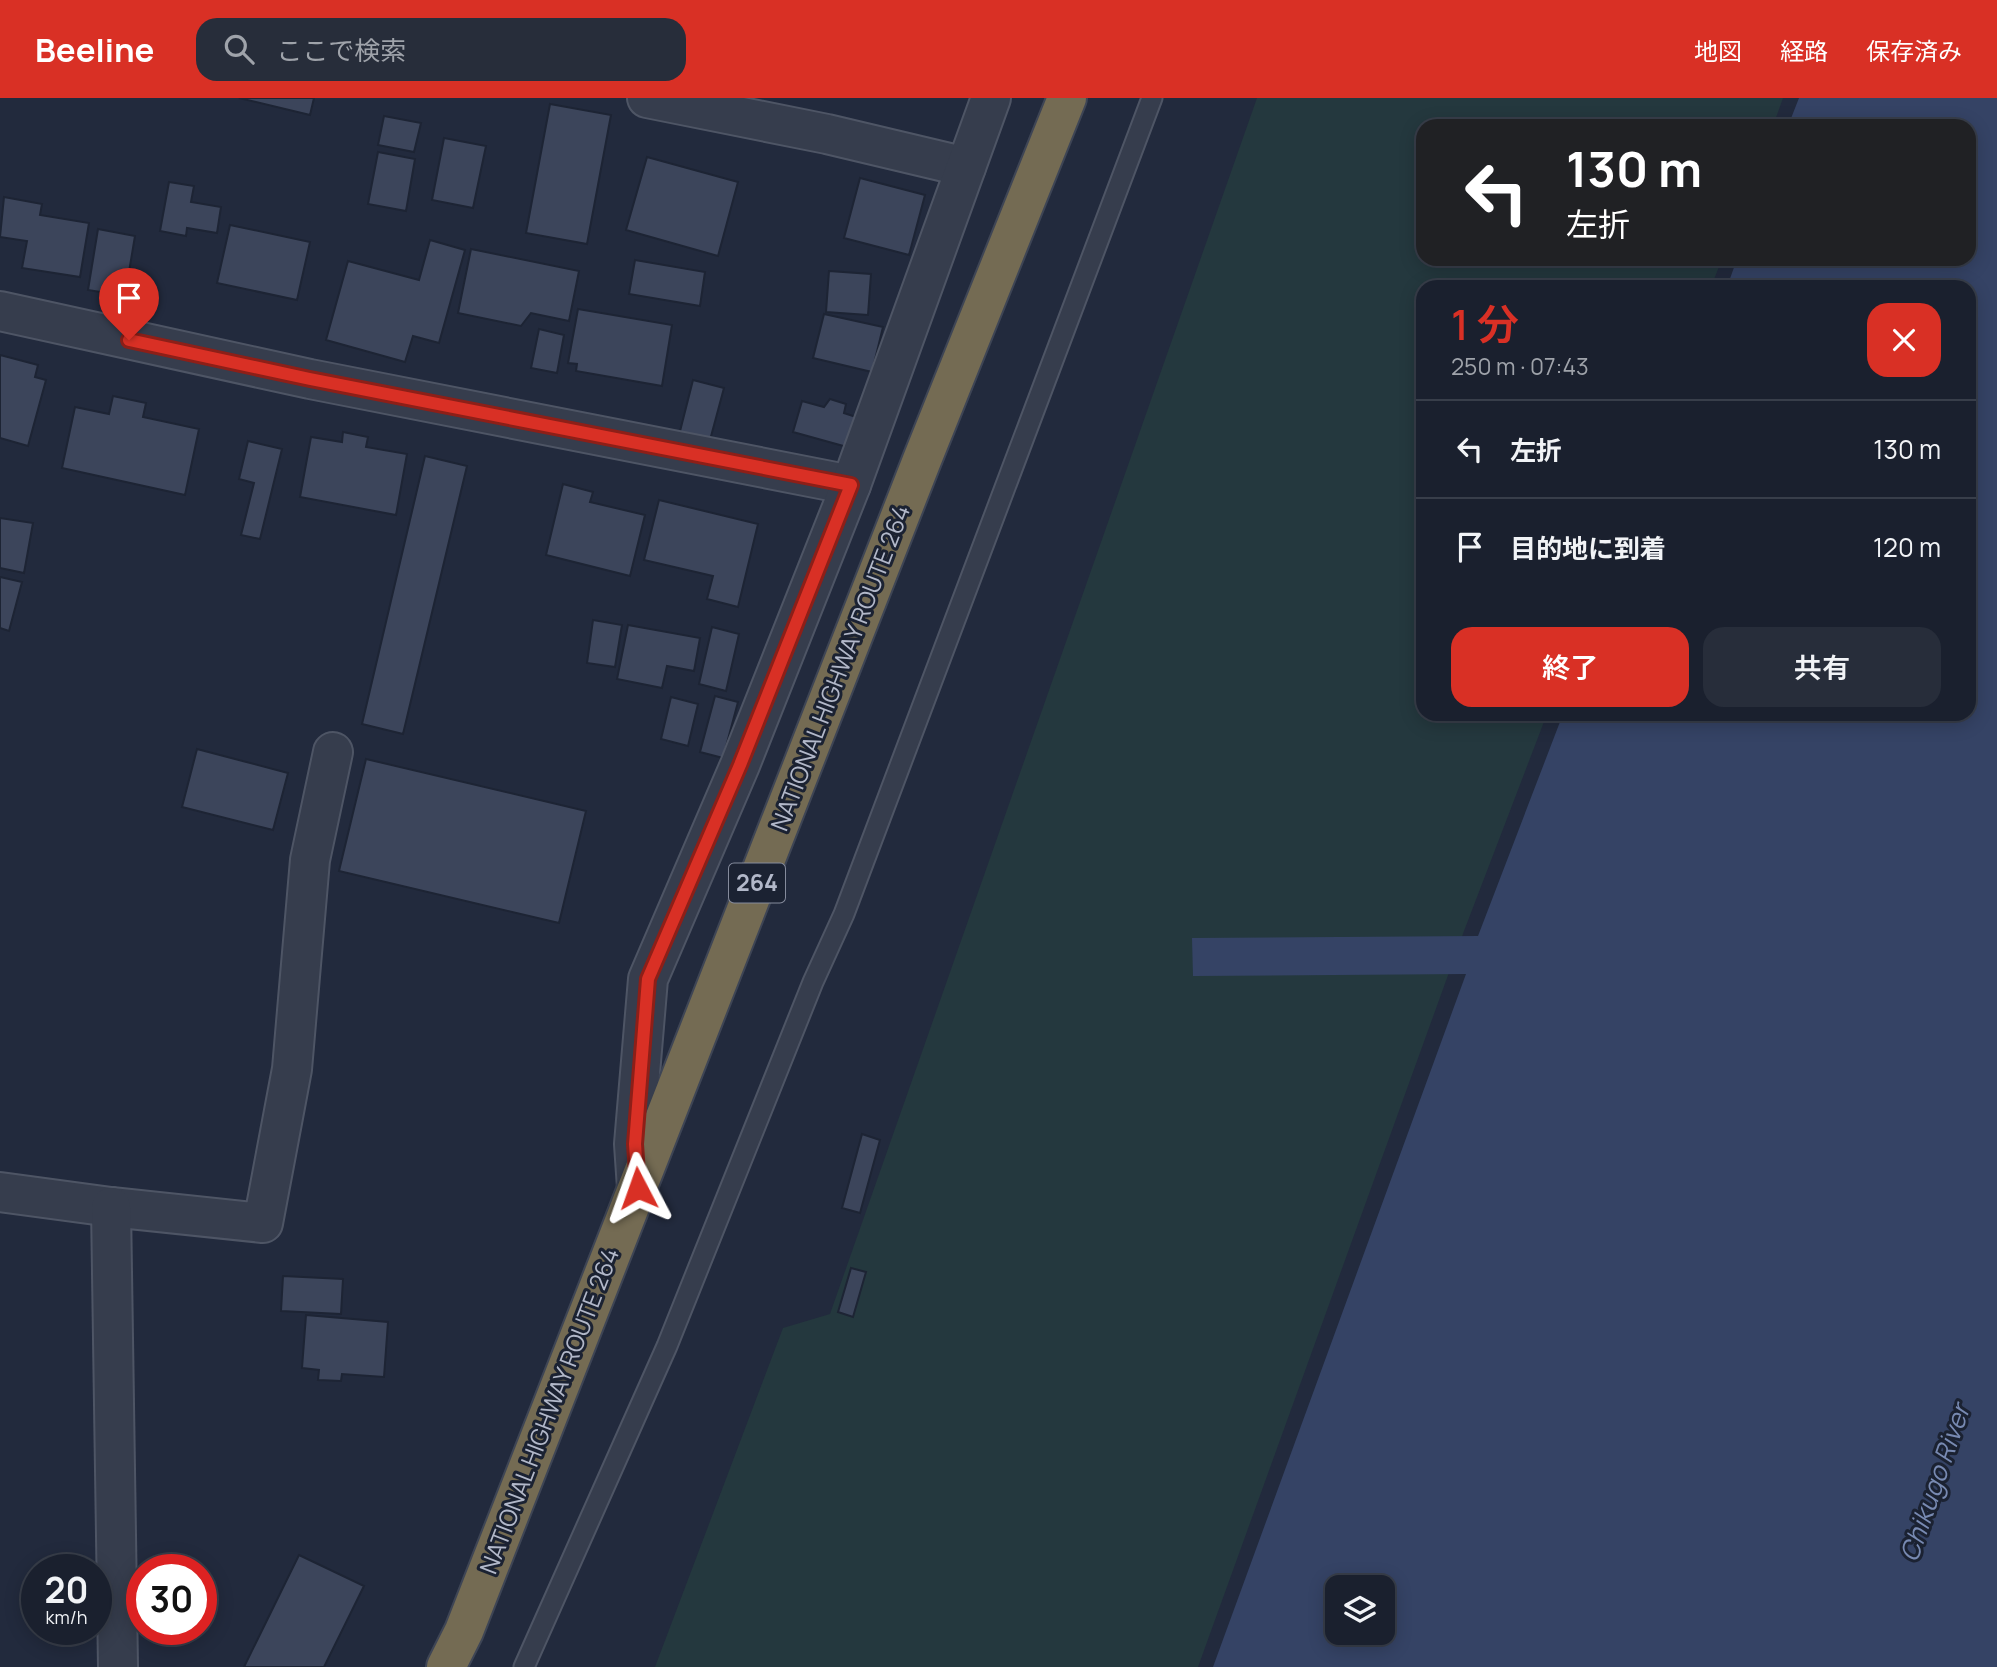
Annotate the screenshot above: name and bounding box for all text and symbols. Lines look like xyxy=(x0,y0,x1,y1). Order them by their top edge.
search box xyxy=(196,18,686,81)
text: Beeline xyxy=(35,27,154,72)
icon: search xyxy=(220,30,258,68)
text: ここで検索 xyxy=(276,32,406,68)
text: 地図 xyxy=(1694,34,1742,67)
text: 経路 xyxy=(1780,34,1828,67)
text: 保存済み xyxy=(1866,34,1962,67)
text: 130 m xyxy=(1566,135,1702,202)
icon: left xyxy=(1451,147,1542,238)
text: 左折 xyxy=(1566,202,1630,246)
pin xyxy=(99,268,159,340)
icon: arrive xyxy=(110,279,148,317)
text: 1 分 xyxy=(1451,295,1519,353)
button: close xyxy=(1867,303,1941,377)
text: 250 m · 07:43 xyxy=(1451,350,1589,382)
icon: left xyxy=(1451,430,1489,468)
text: 130 m xyxy=(1873,431,1941,467)
text: 左折 xyxy=(1510,432,1562,468)
street label: NATIONAL HIGHWAY ROUTE 264 xyxy=(762,500,917,835)
icon: arrive xyxy=(1451,528,1489,566)
text: 120 m xyxy=(1873,529,1941,565)
text: 目的地に到着 xyxy=(1510,530,1666,566)
button: 終了 xyxy=(1451,627,1689,707)
button: 共有 xyxy=(1703,627,1941,707)
road number: 264 xyxy=(729,863,785,902)
position arrow xyxy=(601,1151,675,1225)
street label: NATIONAL HIGHWAY ROUTE 264 xyxy=(471,1243,626,1578)
water label: Chikugo River xyxy=(1890,1396,1979,1566)
speed limit sign: 30 xyxy=(126,1554,217,1645)
text: 20 xyxy=(45,1566,88,1614)
map controls xyxy=(1325,1575,1395,1645)
button: layers xyxy=(1325,1575,1395,1645)
text: km/h xyxy=(46,1605,87,1629)

